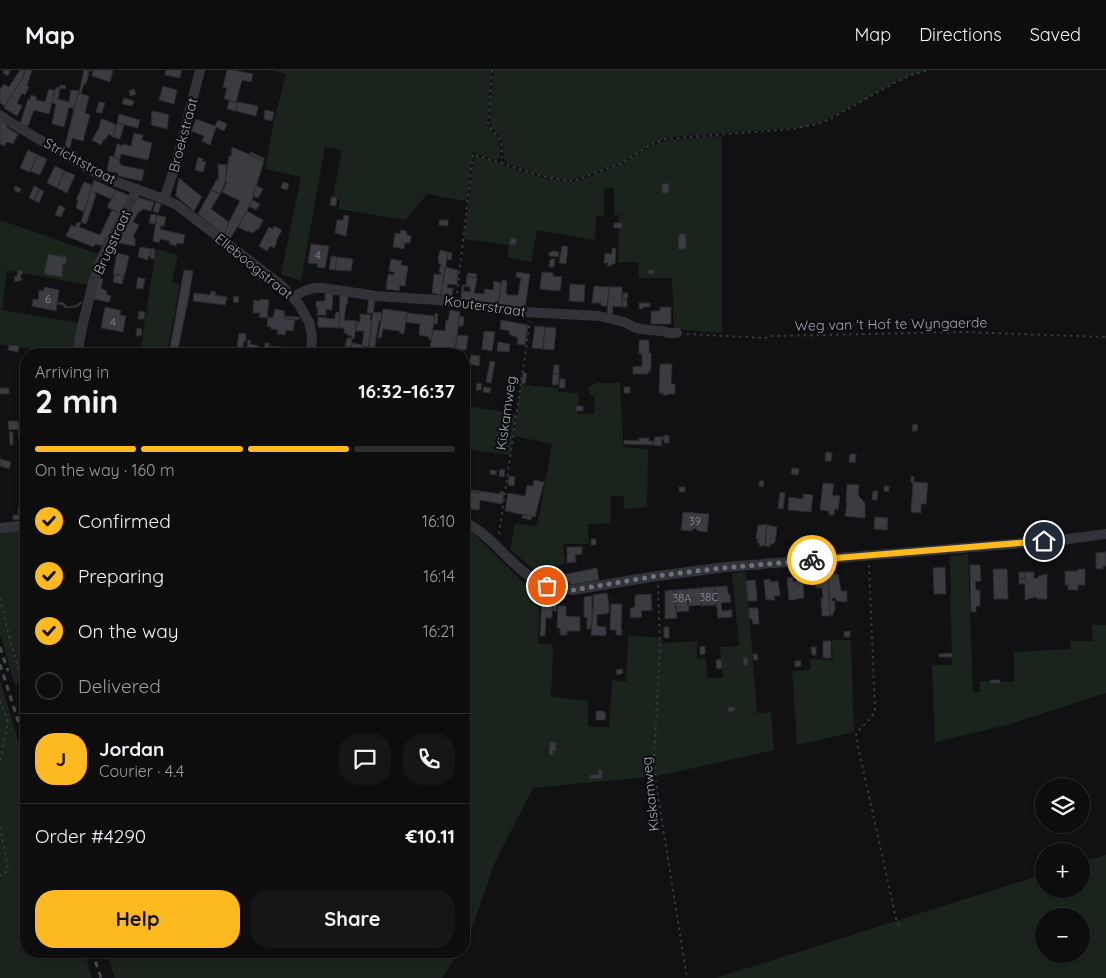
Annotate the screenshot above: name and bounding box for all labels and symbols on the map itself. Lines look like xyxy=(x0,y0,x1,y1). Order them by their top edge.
street label: Broekstraat xyxy=(164,96,202,174)
street label: Strichtstraat xyxy=(41,134,119,188)
street label: Brugstraat xyxy=(89,207,135,277)
street label: Elleboogstraat xyxy=(212,229,297,303)
house number: 4 xyxy=(315,248,321,262)
street label: Kouterstraat xyxy=(443,291,527,321)
house number: 6 xyxy=(45,292,51,306)
street label: Weg van 't Hof te Wyngaerde xyxy=(795,313,988,335)
house number: 4 xyxy=(110,315,116,329)
street label: Kiskamweg xyxy=(492,375,520,451)
house number: 39 xyxy=(689,514,701,528)
pin xyxy=(1023,520,1065,562)
courier xyxy=(787,535,837,585)
pin xyxy=(526,565,568,607)
house number: 38C xyxy=(700,590,718,604)
house number: 38A xyxy=(673,591,691,605)
street label: Kiskamweg xyxy=(637,756,663,832)

